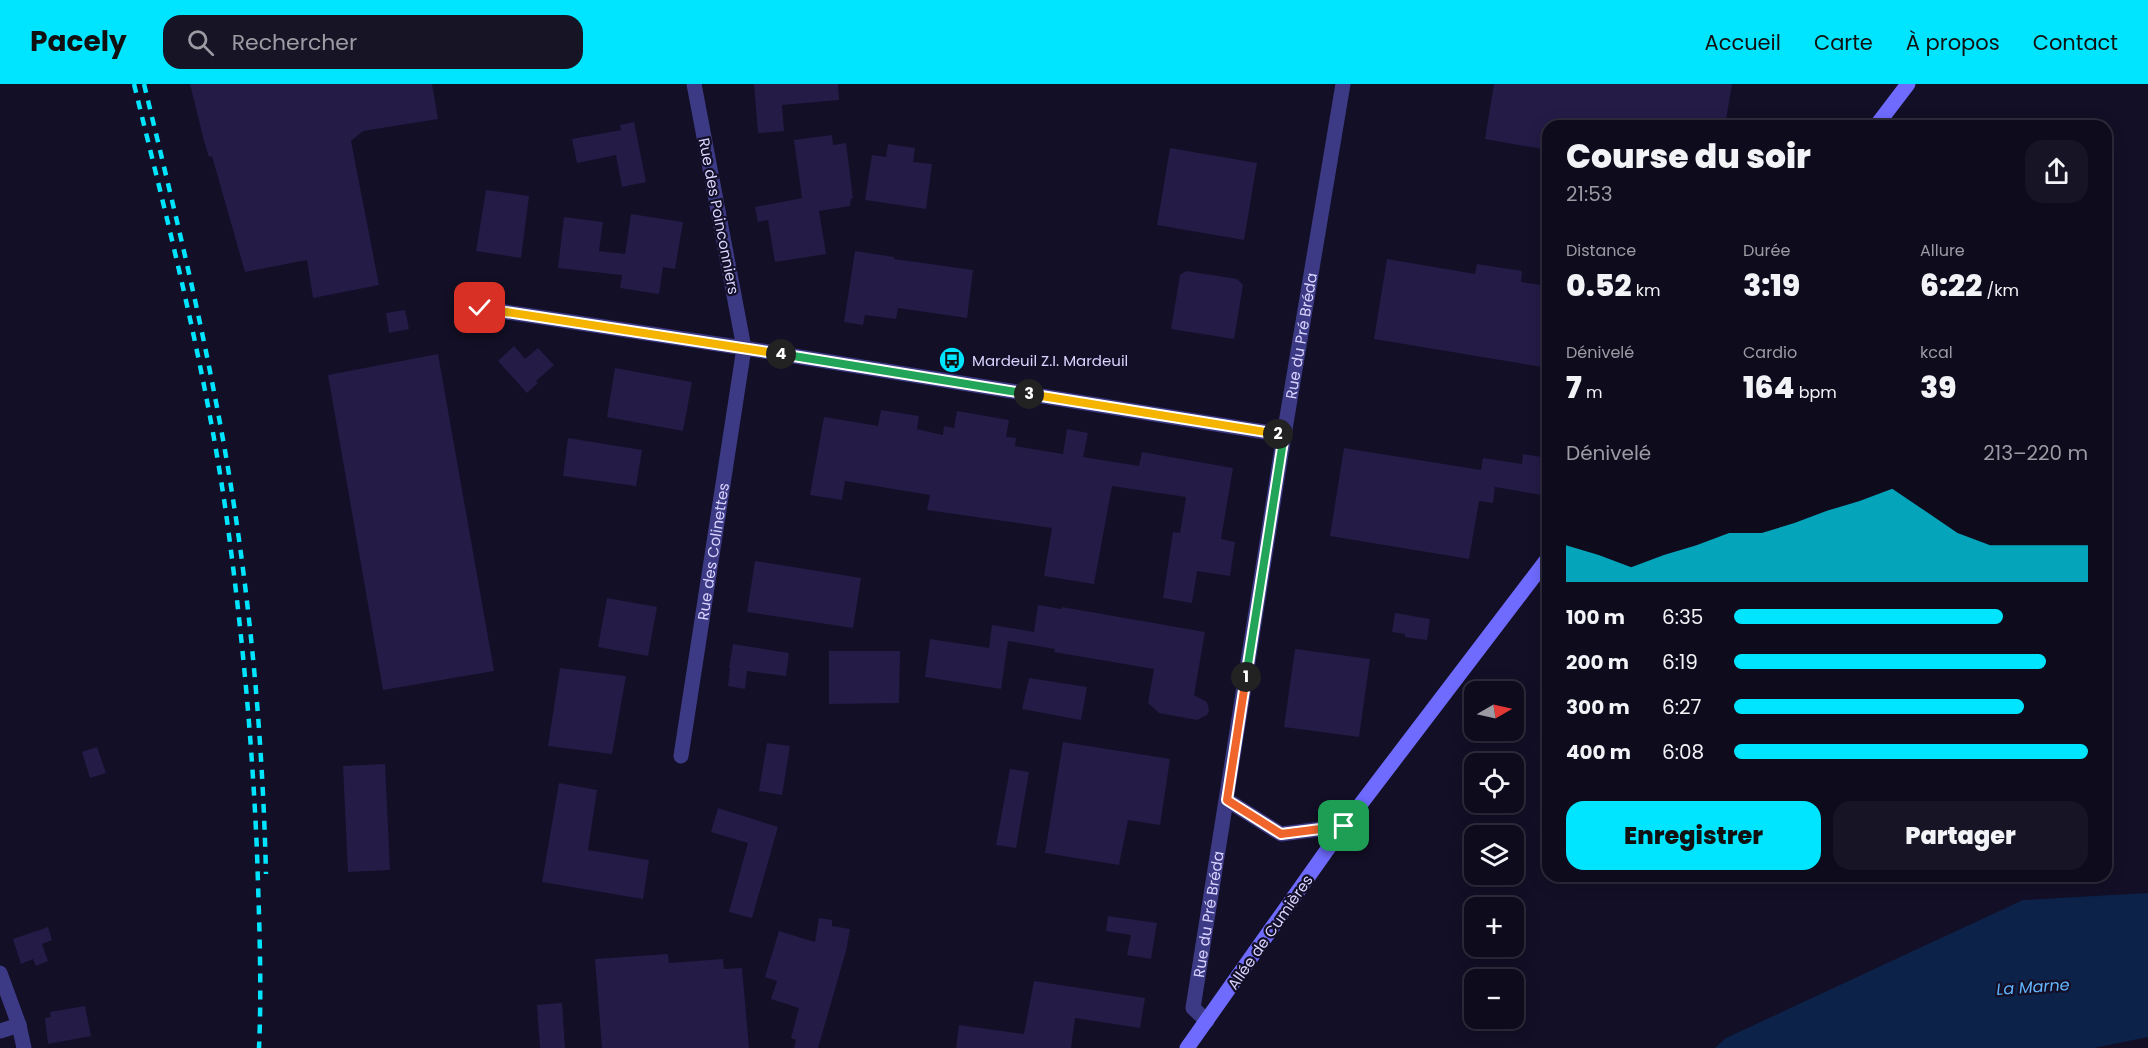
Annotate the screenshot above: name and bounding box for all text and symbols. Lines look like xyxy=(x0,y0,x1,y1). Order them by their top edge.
search box xyxy=(163,15,583,69)
text: Pacely xyxy=(30,22,127,61)
icon: search xyxy=(184,26,217,59)
text: Rechercher xyxy=(232,27,357,58)
text: Accueil xyxy=(1704,28,1781,57)
text: Carte xyxy=(1814,28,1873,57)
text: À propos xyxy=(1906,28,2000,57)
text: Contact xyxy=(2033,28,2118,57)
text: Course du soir xyxy=(1566,133,1811,180)
street label: Rue des Poinconniers xyxy=(694,136,745,296)
button: share xyxy=(2025,140,2088,203)
text: 21:53 xyxy=(1566,180,1613,208)
text: Distance xyxy=(1566,239,1636,262)
text: Durée xyxy=(1743,239,1790,262)
text: Allure xyxy=(1920,239,1965,262)
text: 0.52 xyxy=(1566,264,1631,307)
text: 3:19 xyxy=(1743,264,1800,307)
text: 6:22 xyxy=(1920,264,1982,307)
street label: Rue du Pré Bréda xyxy=(1280,271,1322,400)
text: km xyxy=(1631,279,1660,302)
text: /km xyxy=(1982,279,2019,302)
pin xyxy=(454,282,505,333)
icon: check xyxy=(463,291,496,324)
pin: 4 xyxy=(766,339,796,369)
text: Dénivelé xyxy=(1566,341,1634,364)
text: Cardio xyxy=(1743,341,1797,364)
text: kcal xyxy=(1920,341,1953,364)
text: 4 xyxy=(776,342,786,365)
bus stop icon: Mardeuil Z.I. Mardeuil xyxy=(937,345,967,375)
place label: Mardeuil Z.I. Mardeuil xyxy=(972,350,1128,371)
text: 7 xyxy=(1566,366,1582,409)
text: 164 xyxy=(1743,366,1794,409)
text: 39 xyxy=(1920,366,1956,409)
pin: 3 xyxy=(1014,379,1044,409)
text: m xyxy=(1582,381,1602,404)
text: bpm xyxy=(1794,381,1837,404)
text: 3 xyxy=(1024,382,1034,405)
pin: 2 xyxy=(1263,419,1293,449)
text: 2 xyxy=(1273,422,1283,445)
text: Dénivelé xyxy=(1566,439,1651,467)
text: 213–220 m xyxy=(1983,439,2088,467)
street label: Rue des Colinettes xyxy=(692,481,734,622)
text: 100 m xyxy=(1566,603,1625,631)
text: 6:35 xyxy=(1662,603,1703,631)
text: 200 m xyxy=(1566,648,1629,676)
text: 6:19 xyxy=(1662,648,1698,676)
pin: 1 xyxy=(1231,662,1261,692)
text: 1 xyxy=(1243,665,1249,688)
north arrow xyxy=(1464,681,1524,741)
map controls xyxy=(1464,681,1524,1029)
text: 300 m xyxy=(1566,693,1630,721)
text: 6:27 xyxy=(1662,693,1701,721)
text: 400 m xyxy=(1566,738,1631,766)
text: 6:08 xyxy=(1662,738,1704,766)
button: locate xyxy=(1464,753,1524,813)
pin xyxy=(1318,800,1369,851)
button: Enregistrer xyxy=(1566,801,1821,870)
button: Partager xyxy=(1833,801,2088,870)
icon: arrive xyxy=(1327,809,1360,842)
button: layers xyxy=(1464,825,1524,885)
street label: Rue du Pré Bréda xyxy=(1187,849,1228,979)
street label: Allée de Cumières xyxy=(1222,870,1318,994)
button: + xyxy=(1464,897,1524,957)
button: − xyxy=(1464,969,1524,1029)
water label: La Marne xyxy=(1996,973,2070,1001)

